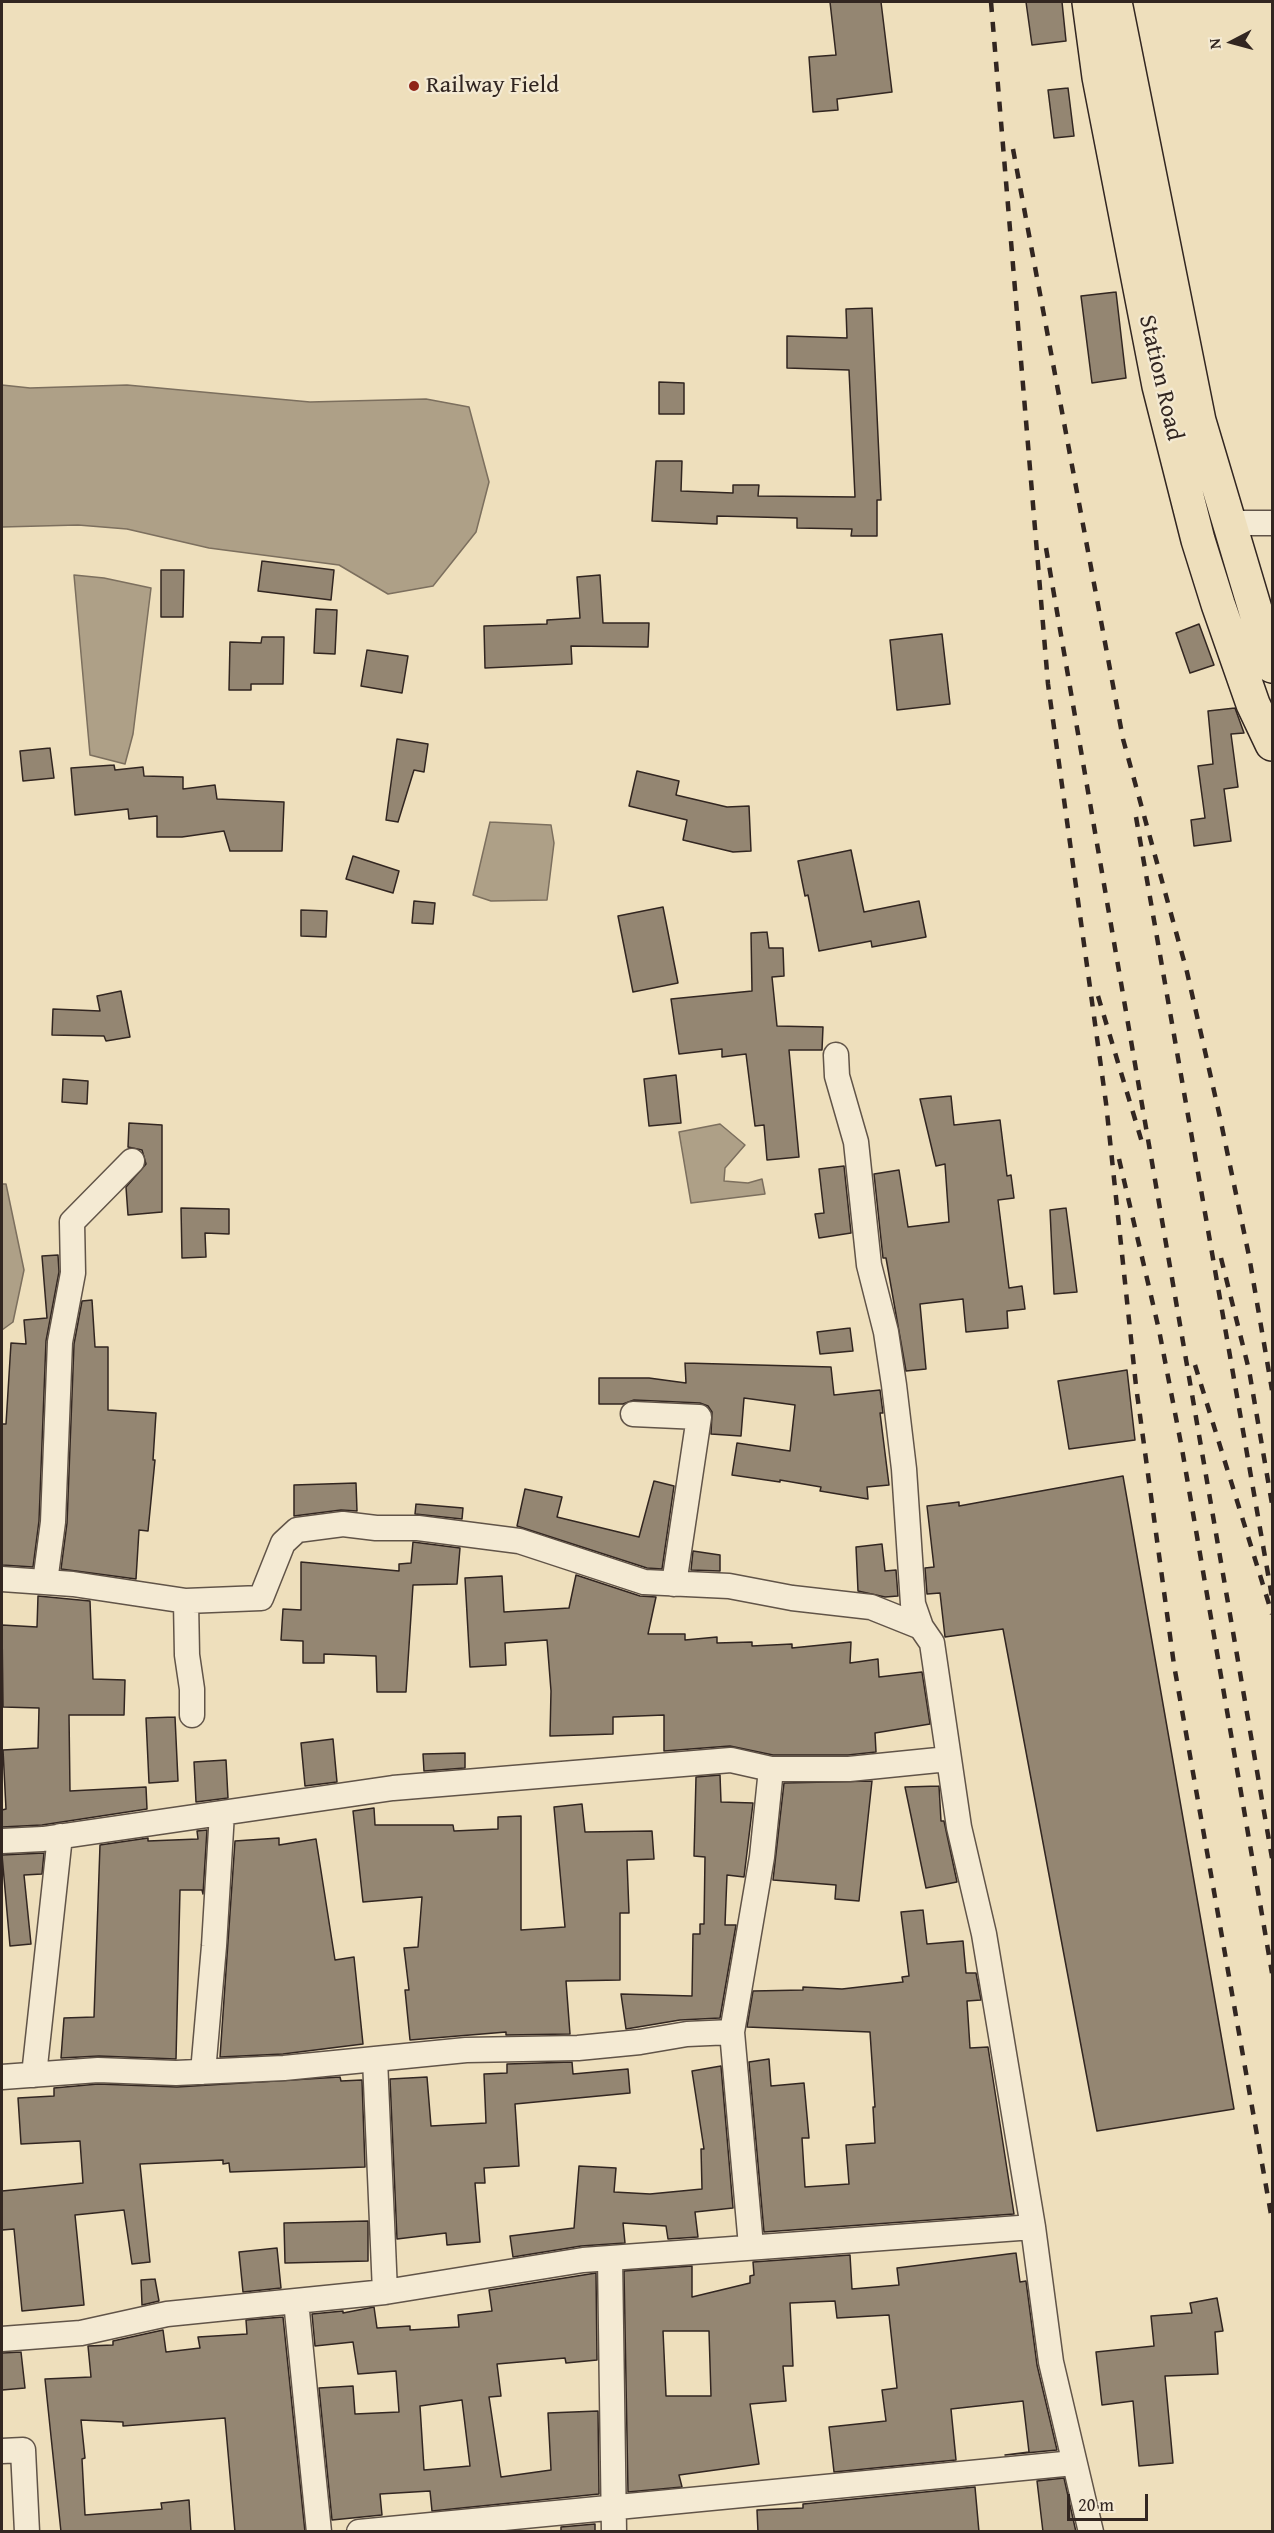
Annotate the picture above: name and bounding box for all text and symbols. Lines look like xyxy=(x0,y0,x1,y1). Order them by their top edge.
north arrow xyxy=(1202,12,1262,72)
text: N xyxy=(1202,37,1227,50)
place label: Railway Field xyxy=(426,72,559,100)
marker: Railway Field xyxy=(407,79,421,93)
street label: Station Road xyxy=(1132,312,1188,444)
scale bar xyxy=(1070,2482,1151,2520)
text: 20 m xyxy=(1078,2491,1114,2518)

